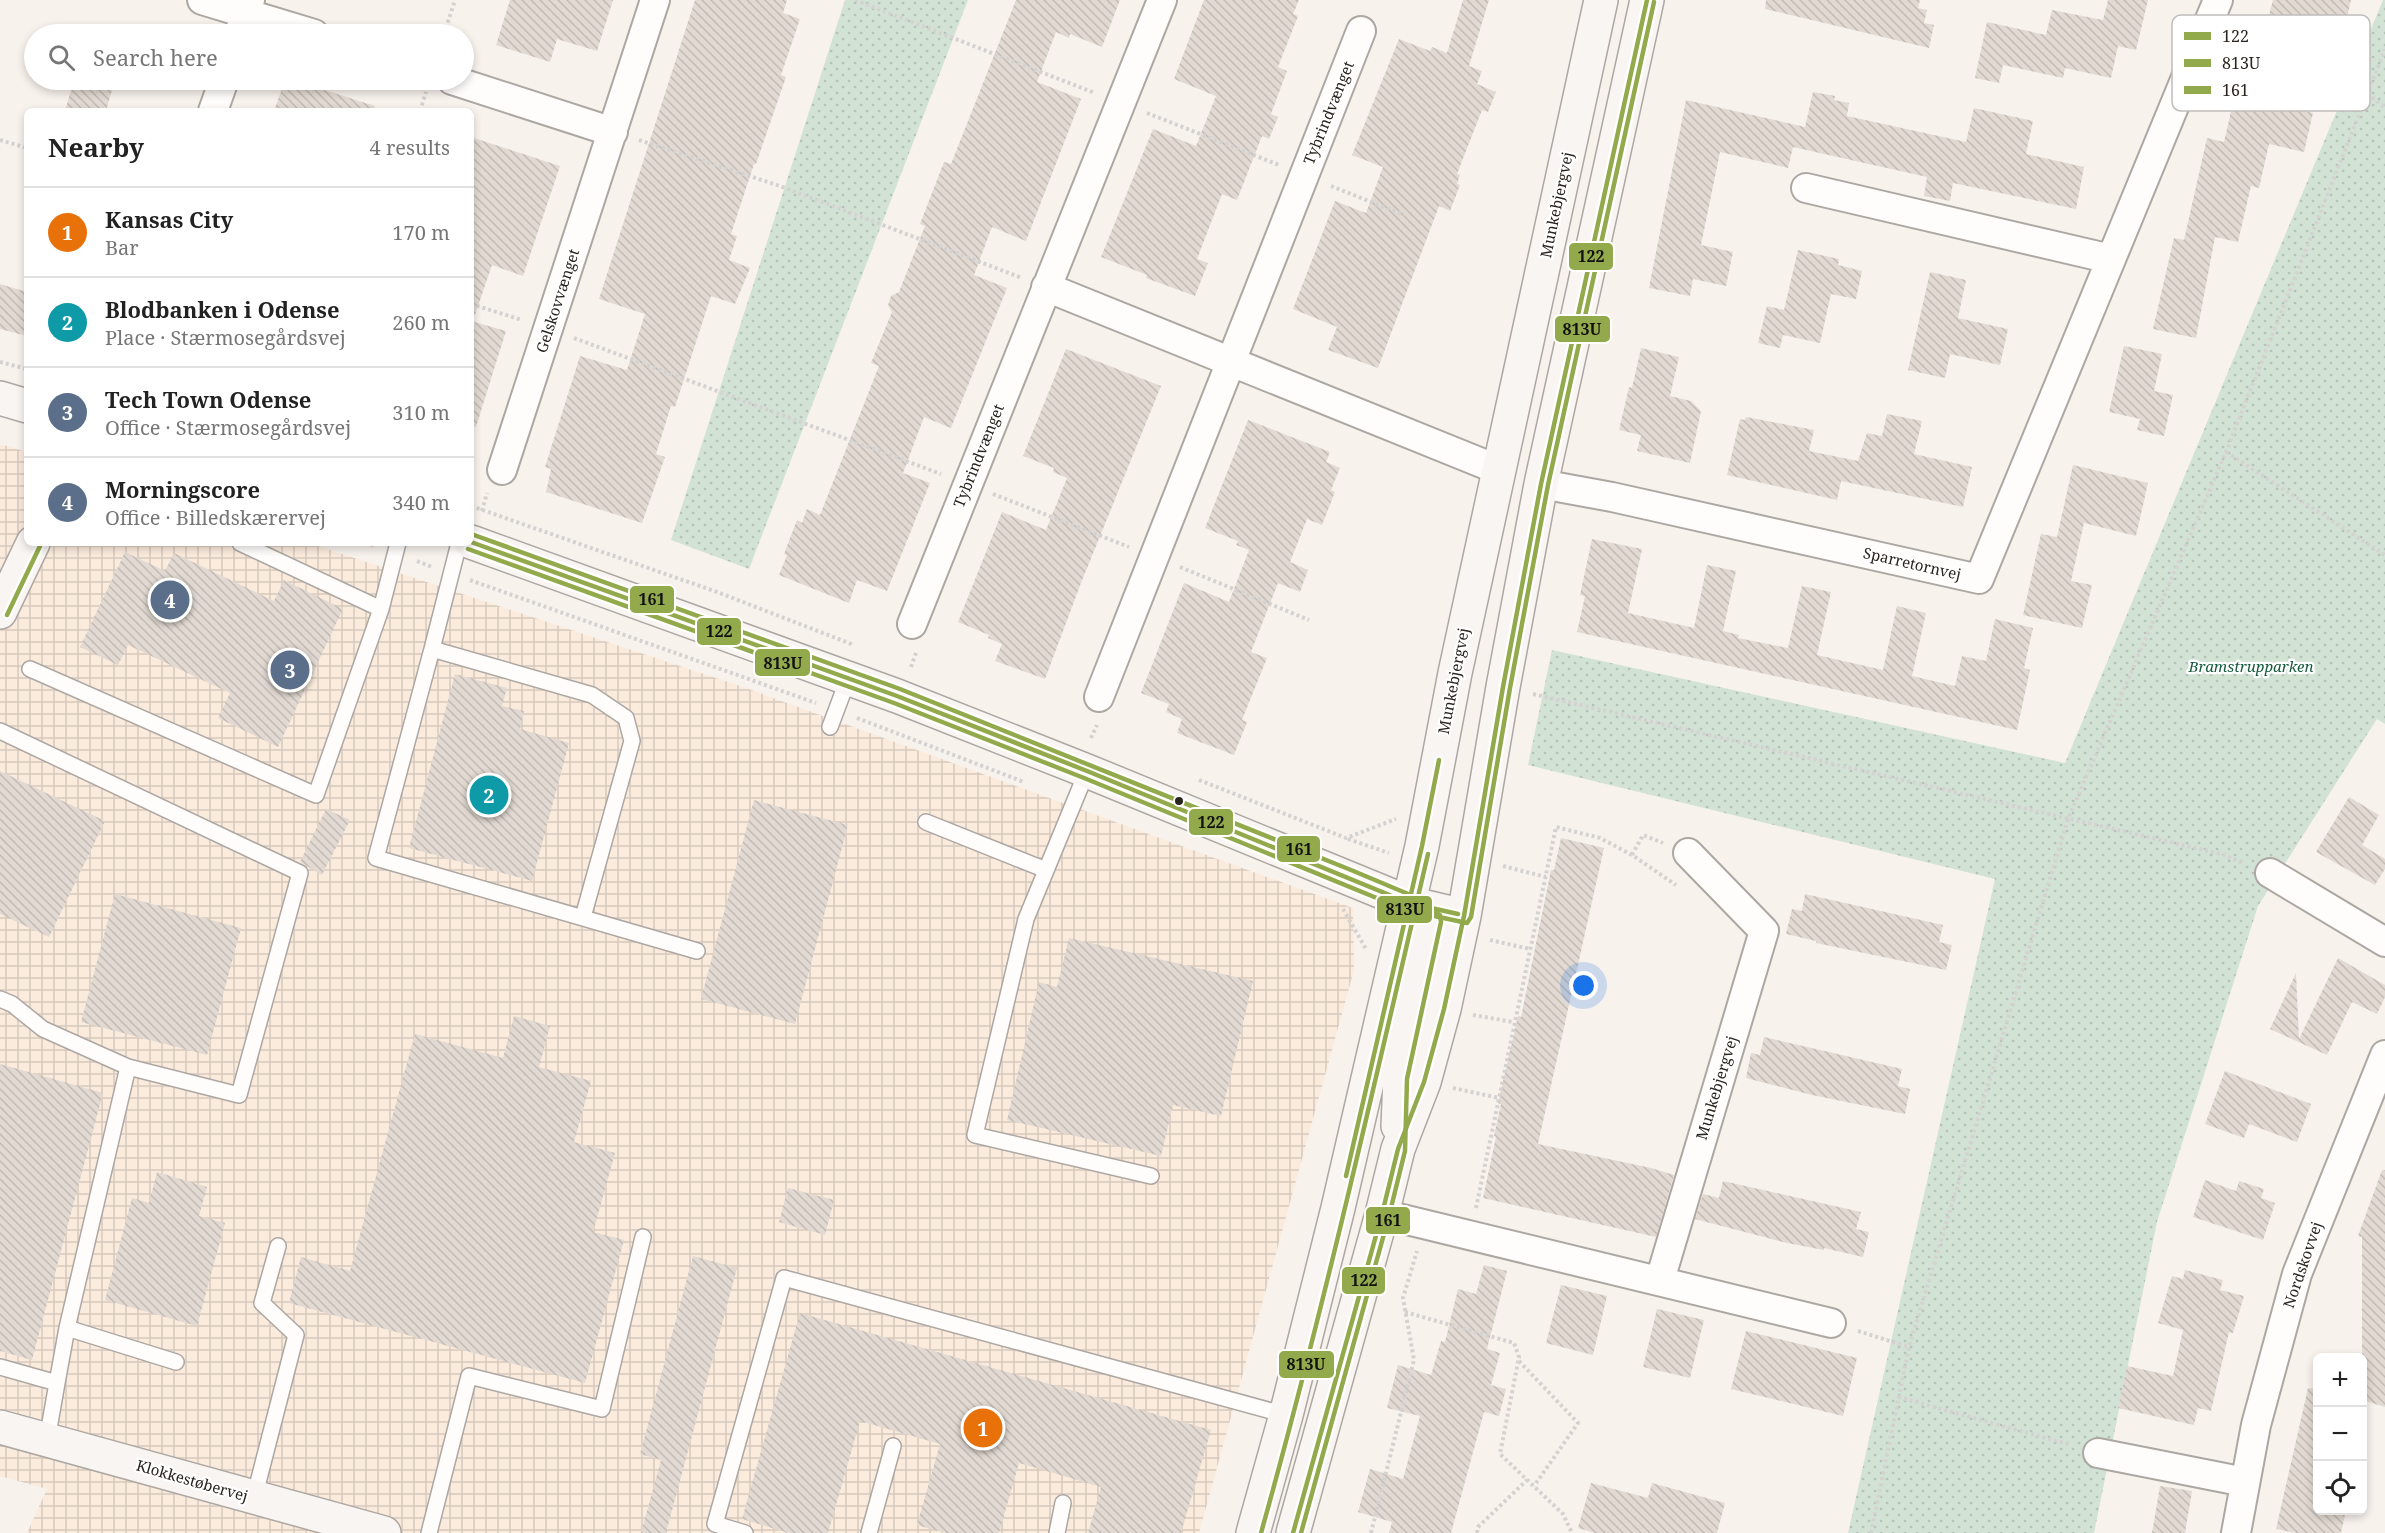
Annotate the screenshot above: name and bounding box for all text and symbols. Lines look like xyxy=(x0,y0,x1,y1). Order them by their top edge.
legend xyxy=(2172,15,2370,111)
search box xyxy=(24,24,474,90)
text: 122 xyxy=(2222,25,2249,47)
icon: search xyxy=(45,41,78,74)
text: Search here xyxy=(93,42,218,72)
text: 813U xyxy=(2222,52,2261,74)
street label: Tybrindvænget xyxy=(1298,58,1358,167)
text: 161 xyxy=(2222,79,2249,101)
text: Nearby xyxy=(48,129,144,165)
text: 4 results xyxy=(370,134,450,161)
street label: Munkebjergvej xyxy=(1535,150,1577,260)
text: Kansas City xyxy=(105,204,233,234)
text: 1 xyxy=(62,219,73,246)
text: 170 m xyxy=(392,219,450,246)
text: Bar xyxy=(105,234,139,261)
line badge: 122 xyxy=(1568,242,1614,271)
text: 122 xyxy=(1577,245,1605,267)
street label: Gelskovvænget xyxy=(531,246,583,355)
text: Blodbanken i Odense xyxy=(105,294,340,324)
text: 2 xyxy=(62,309,73,336)
text: 260 m xyxy=(392,309,450,336)
line badge: 813U xyxy=(1554,315,1611,343)
text: 813U xyxy=(1562,318,1602,340)
text: Place · Stærmosegårdsvej xyxy=(105,324,346,351)
text: Tech Town Odense xyxy=(105,384,311,414)
text: 3 xyxy=(62,399,73,426)
text: 310 m xyxy=(392,399,450,426)
street label: Tybrindvænget xyxy=(948,401,1008,510)
text: Office · Stærmosegårdsvej xyxy=(105,414,351,441)
text: Morningscore xyxy=(105,474,260,504)
text: 4 xyxy=(62,489,73,516)
text: 340 m xyxy=(392,489,450,516)
text: Office · Billedskærervej xyxy=(105,504,326,531)
street label: Sparretornvej xyxy=(1861,542,1963,584)
pin: 4 xyxy=(150,578,190,622)
line badge: 161 xyxy=(629,585,675,614)
text: 161 xyxy=(638,588,666,610)
line badge: 122 xyxy=(696,617,742,646)
text: 122 xyxy=(705,620,733,642)
street label: Munkebjergvej xyxy=(1433,626,1473,736)
pin: 3 xyxy=(270,648,310,692)
line badge: 813U xyxy=(754,648,811,677)
text: 813U xyxy=(763,652,803,674)
park label: Bramstrupparken xyxy=(2188,656,2313,676)
pin: 2 xyxy=(470,772,508,818)
unlabelled marker xyxy=(1173,795,1185,807)
line badge: 122 xyxy=(1188,808,1234,836)
text: 122 xyxy=(1197,811,1225,833)
line badge: 161 xyxy=(1276,835,1321,863)
text: 161 xyxy=(1285,838,1313,860)
line badge: 813U xyxy=(1376,895,1433,924)
text: 813U xyxy=(1385,898,1425,920)
your location xyxy=(1569,971,1598,1000)
street label: Munkebjergvej xyxy=(1691,1033,1741,1142)
line badge: 161 xyxy=(1365,1206,1411,1235)
text: 161 xyxy=(1374,1209,1402,1231)
street label: Nordskovvej xyxy=(2278,1219,2326,1311)
line badge: 122 xyxy=(1341,1266,1386,1295)
text: 122 xyxy=(1350,1269,1378,1291)
line badge: 813U xyxy=(1278,1350,1335,1379)
text: 813U xyxy=(1286,1353,1326,1375)
map controls xyxy=(2313,1353,2367,1515)
button: + xyxy=(2313,1353,2367,1407)
pin: 1 xyxy=(964,1406,1002,1450)
button: − xyxy=(2313,1407,2367,1461)
street label: Klokkestøbervej xyxy=(134,1455,250,1506)
button: locate xyxy=(2313,1461,2367,1515)

